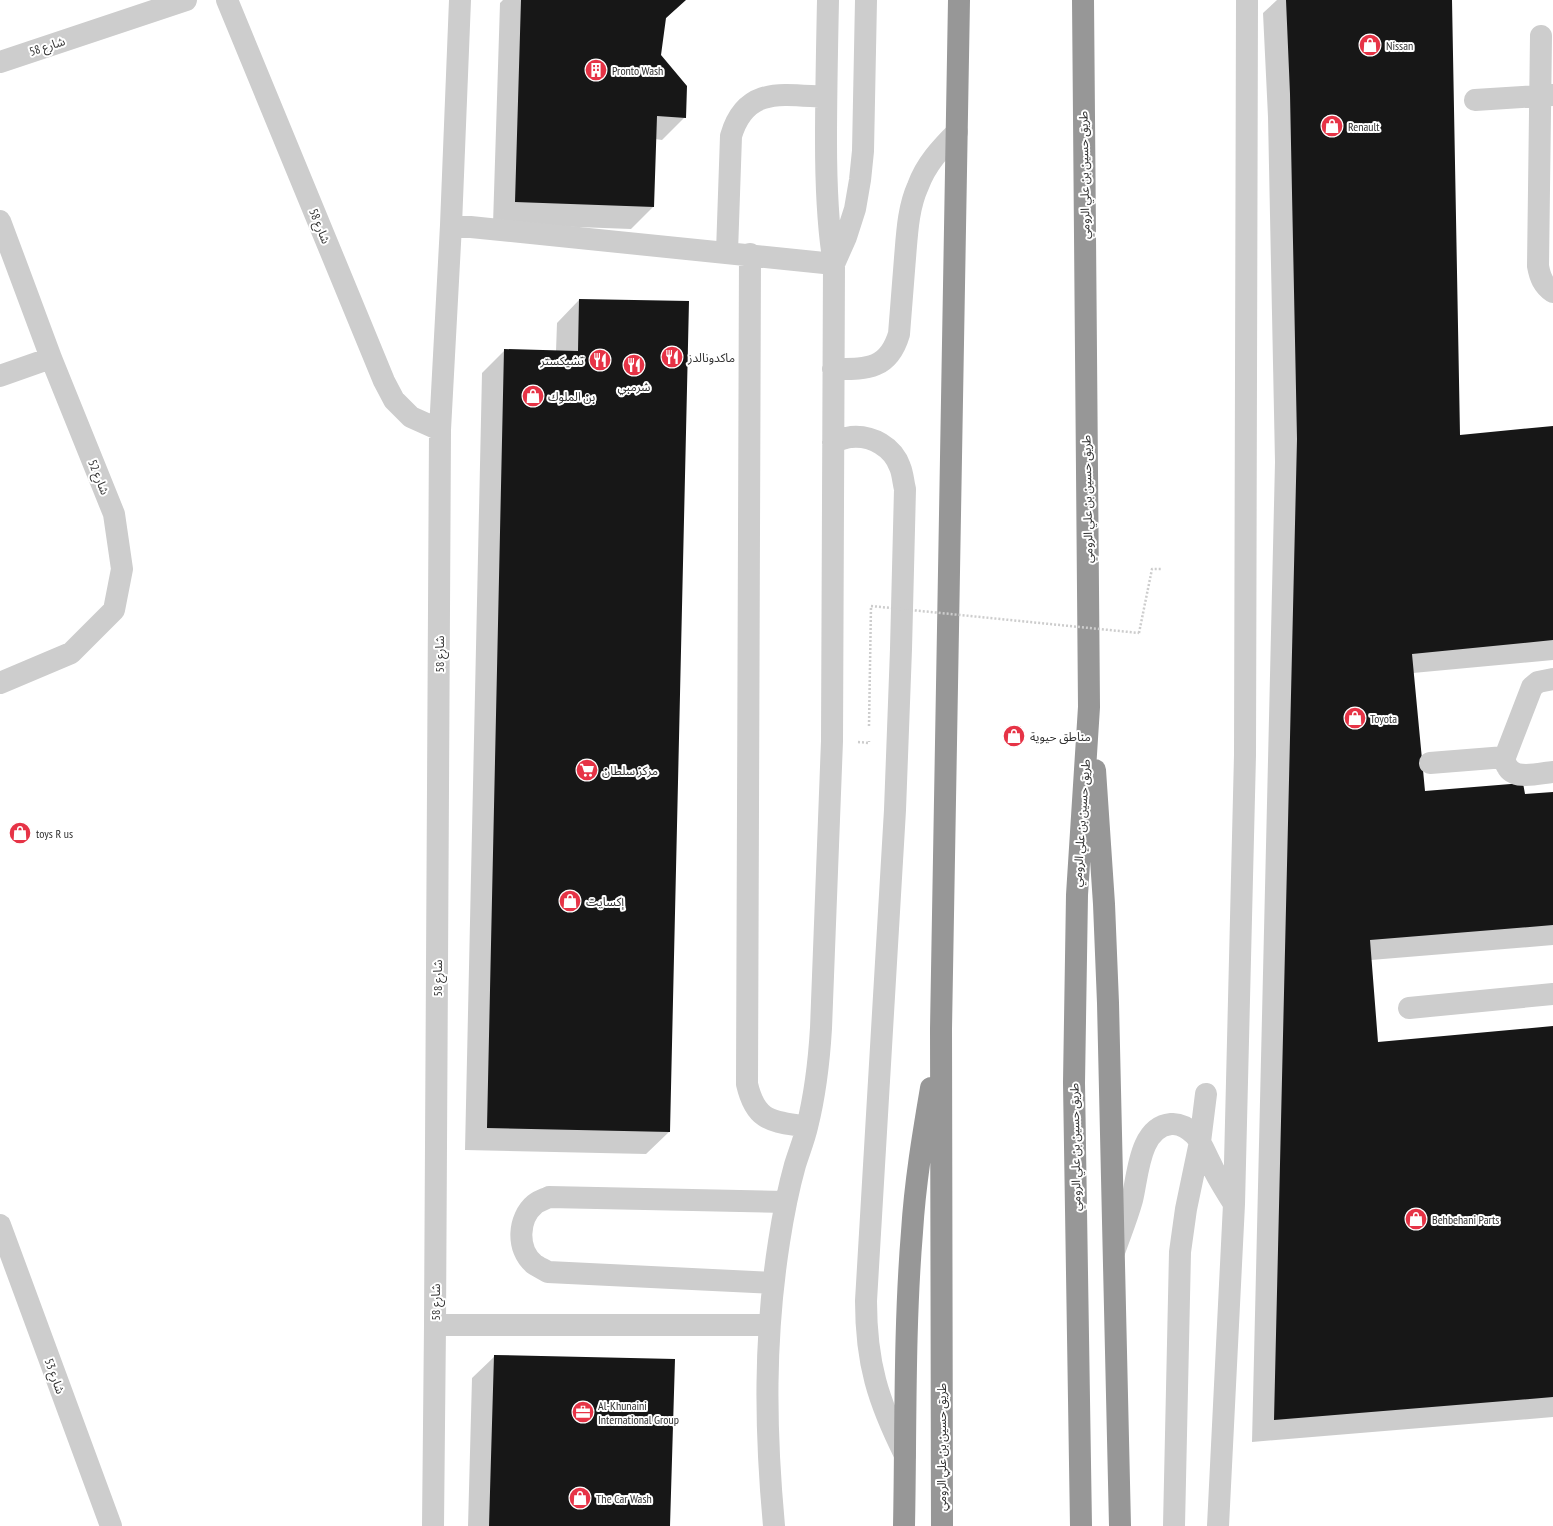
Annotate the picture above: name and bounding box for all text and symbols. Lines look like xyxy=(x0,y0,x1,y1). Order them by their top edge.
shop icon: Nissan xyxy=(1357,32,1383,58)
street label: شارع 58 xyxy=(27,33,67,61)
place label: Nissan xyxy=(1386,38,1413,53)
building icon: Pronto Wash xyxy=(583,57,609,83)
place label: Pronto Wash xyxy=(612,63,663,78)
street label: طريق حسين بن علي الرومي xyxy=(1075,111,1095,239)
shop icon: Renault xyxy=(1319,113,1345,139)
place label: Renault xyxy=(1348,119,1380,134)
street label: شارع 58 xyxy=(304,206,334,247)
restaurant icon: ماكدونالدز xyxy=(659,344,685,370)
restaurant icon: تشيكستر xyxy=(587,347,613,373)
place label: ماكدونالدز xyxy=(687,350,735,365)
restaurant icon: شرمبي xyxy=(621,352,647,378)
place label: تشيكستر xyxy=(539,353,584,368)
place label: شرمبي xyxy=(618,379,650,396)
shop icon: بن الملوك xyxy=(520,383,546,409)
place label: بن الملوك xyxy=(548,389,595,404)
street label: طريق حسين بن علي الرومي xyxy=(1078,435,1098,563)
street label: شارع 52 xyxy=(83,457,113,498)
street label: شارع 58 xyxy=(432,636,449,672)
shop icon: Toyota xyxy=(1342,705,1368,731)
place label: Toyota xyxy=(1370,711,1397,726)
shop icon: مناطق حيوية xyxy=(1001,723,1027,749)
place label: مناطق حيوية xyxy=(1030,729,1091,745)
supermarket icon: مركز سلطان xyxy=(574,757,600,783)
street label: طريق حسين بن علي الرومي xyxy=(1069,759,1096,888)
place label: مركز سلطان xyxy=(602,763,658,778)
shop icon: toys R us xyxy=(7,820,33,846)
place label: toys R us xyxy=(36,826,73,841)
shop icon: إكسايت xyxy=(557,888,583,914)
place label: إكسايت xyxy=(586,894,625,910)
street label: شارع 58 xyxy=(430,960,447,996)
street label: طريق حسين بن علي الرومي xyxy=(1066,1083,1086,1211)
shop icon: Behbehani Parts xyxy=(1403,1206,1429,1232)
place label: Behbehani Parts xyxy=(1432,1212,1499,1227)
street label: شارع 58 xyxy=(428,1284,445,1320)
street label: شارع 53 xyxy=(40,1356,68,1397)
street label: طريق حسين بن علي الرومي xyxy=(934,1383,951,1511)
place label: Al-Khunaini International Group xyxy=(598,1398,679,1427)
office icon: Al-Khunaini International Group xyxy=(570,1399,596,1425)
shop icon: The Car Wash xyxy=(567,1485,593,1511)
place label: The Car Wash xyxy=(596,1491,652,1506)

